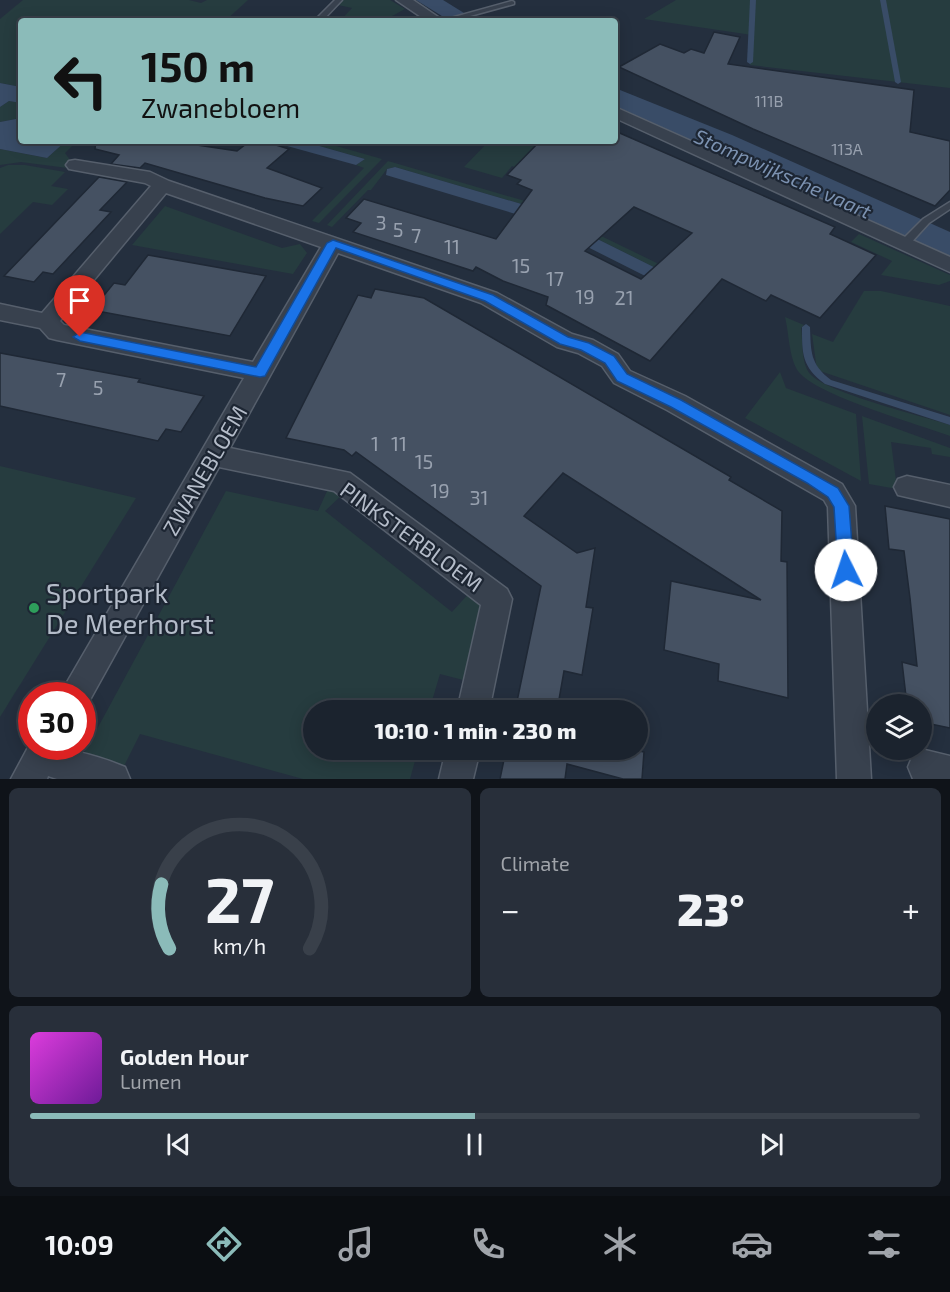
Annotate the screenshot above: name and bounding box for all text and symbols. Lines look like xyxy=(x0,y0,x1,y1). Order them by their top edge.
text: 150 m xyxy=(141,40,255,90)
icon: left xyxy=(42,42,120,120)
text: Zwanebloem xyxy=(141,91,300,123)
house number: 111B xyxy=(754,91,784,110)
water label: Stompwijksche vaart xyxy=(691,123,876,223)
house number: 113A xyxy=(831,139,863,158)
house number: 3 xyxy=(375,210,387,234)
house number: 5 xyxy=(393,217,403,241)
house number: 7 xyxy=(411,223,421,247)
house number: 11 xyxy=(444,234,460,258)
house number: 15 xyxy=(512,253,530,277)
house number: 17 xyxy=(546,266,564,290)
pin xyxy=(54,275,105,337)
icon: arrive xyxy=(63,284,96,317)
house number: 19 xyxy=(575,284,595,308)
house number: 21 xyxy=(614,285,634,309)
house number: 7 xyxy=(56,367,66,391)
house number: 5 xyxy=(93,375,103,399)
street label: ZWANEBLOEM xyxy=(156,401,252,539)
house number: 1 xyxy=(371,431,379,455)
house number: 11 xyxy=(391,431,407,455)
house number: 15 xyxy=(415,449,433,473)
street label: PINKSTERBLOEM xyxy=(336,476,488,596)
house number: 19 xyxy=(430,478,450,502)
house number: 31 xyxy=(469,485,489,509)
position arrow xyxy=(814,538,878,602)
place label: Sportpark De Meerhorst xyxy=(46,576,214,639)
marker: Sportpark De Meerhorst xyxy=(27,601,41,615)
speed limit sign: 30 xyxy=(18,682,96,760)
map controls xyxy=(866,694,932,760)
button: layers xyxy=(866,694,932,760)
text: 10:10 · 1 min · 230 m xyxy=(374,717,577,743)
text: Climate xyxy=(501,851,570,875)
text: 27 xyxy=(205,861,274,936)
text: 23° xyxy=(677,881,745,935)
text: − xyxy=(501,889,520,929)
text: + xyxy=(902,889,920,929)
text: km/h xyxy=(213,934,266,959)
text: Golden Hour xyxy=(120,1043,249,1069)
text: Lumen xyxy=(120,1069,182,1093)
icon: previous xyxy=(162,1128,195,1161)
icon: pause xyxy=(458,1128,491,1161)
icon: next xyxy=(755,1128,788,1161)
icon: directions xyxy=(203,1223,245,1265)
icon: music xyxy=(335,1223,377,1265)
icon: phone xyxy=(467,1223,509,1265)
icon: climate xyxy=(599,1223,641,1265)
icon: car xyxy=(731,1223,773,1265)
icon: filters xyxy=(863,1223,905,1265)
text: 10:09 xyxy=(45,1228,114,1260)

